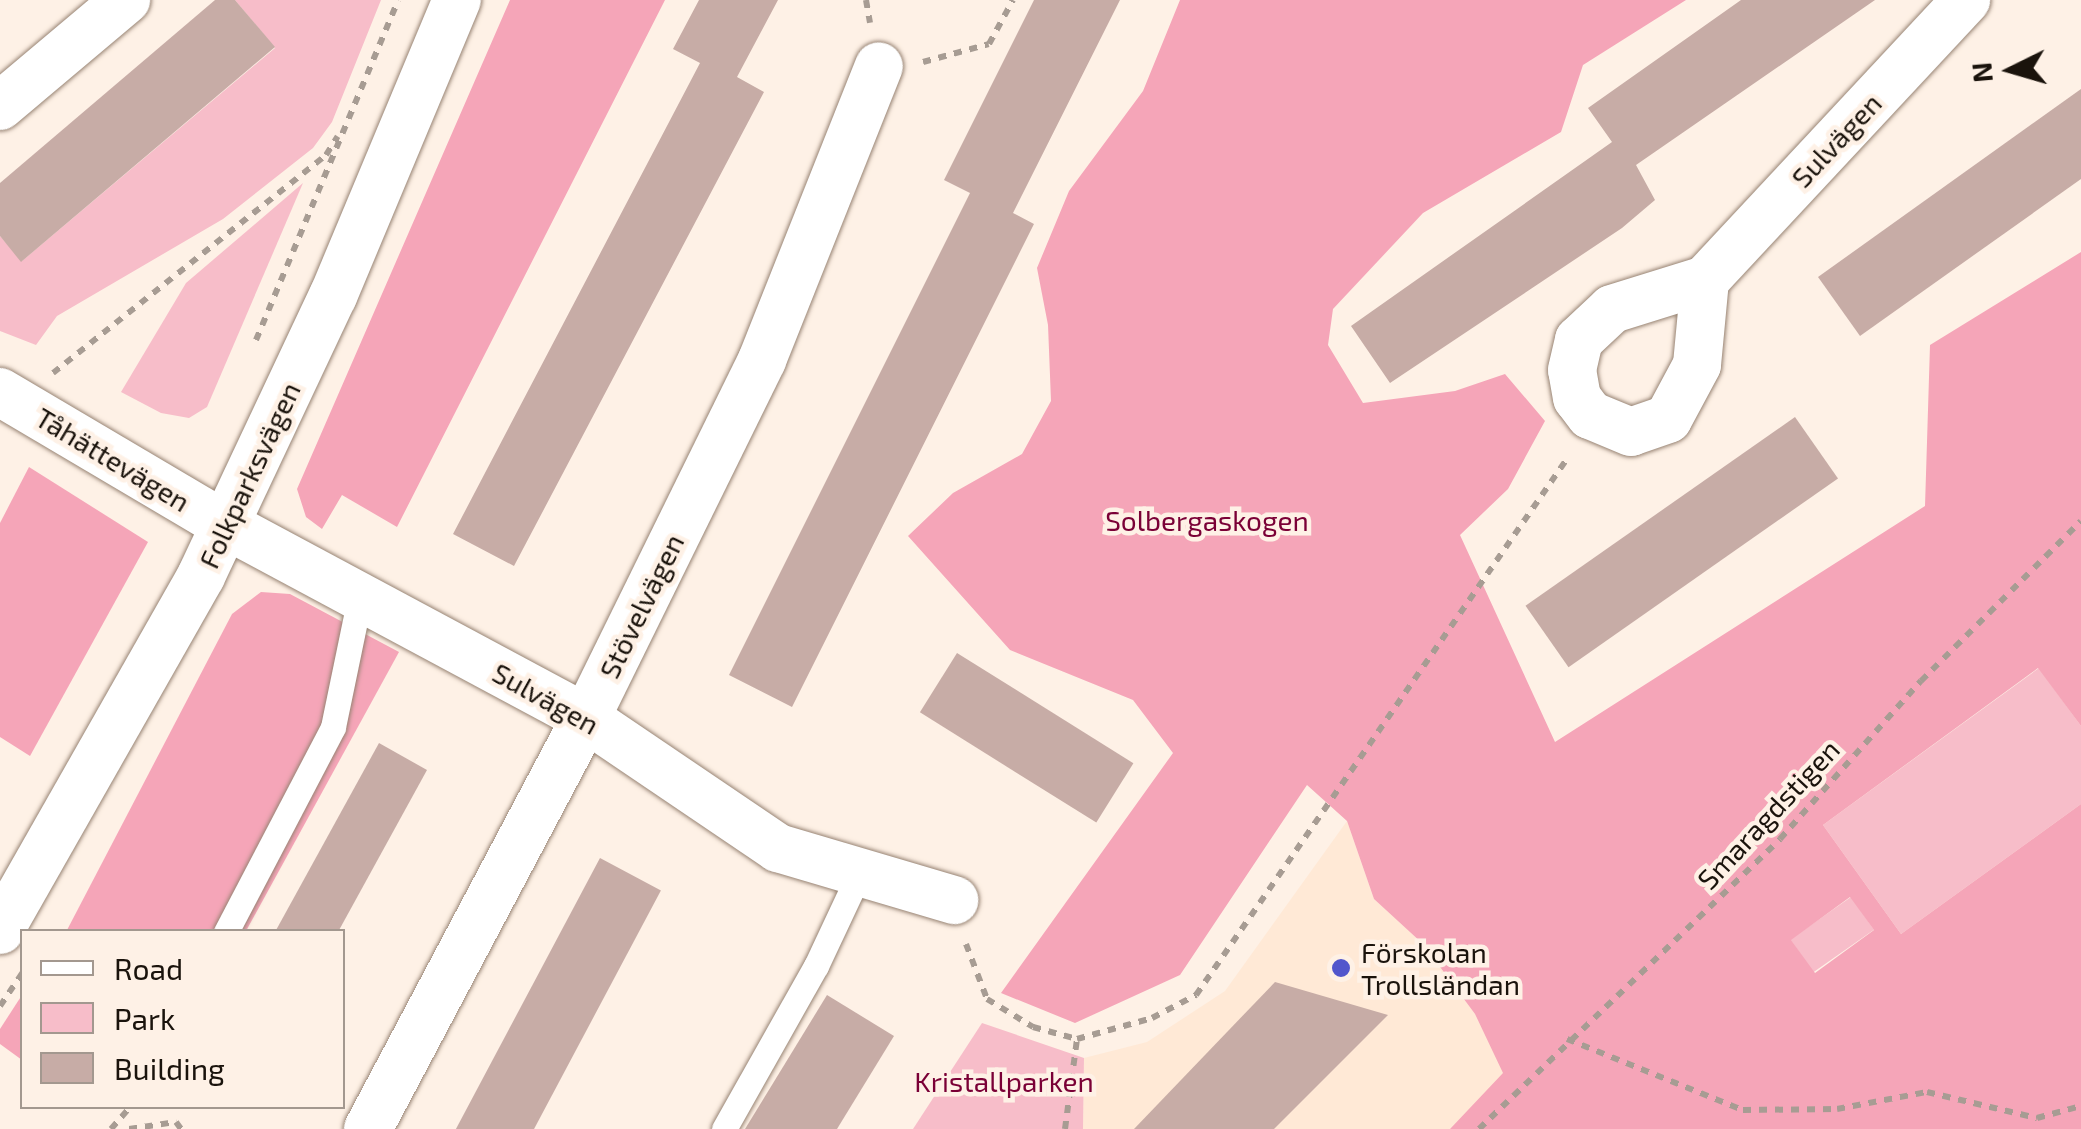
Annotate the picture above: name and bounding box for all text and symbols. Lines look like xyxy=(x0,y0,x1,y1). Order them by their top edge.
north arrow xyxy=(1961,20,2061,120)
text: N xyxy=(1963,61,1999,84)
street label: Sulvägen xyxy=(1784,86,1888,194)
street label: Folkparksvägen xyxy=(191,377,307,573)
street label: Tåhättevägen xyxy=(30,400,196,518)
park label: Solbergaskogen xyxy=(1105,503,1309,537)
street label: Stövelvägen xyxy=(592,528,690,684)
street label: Sulvägen xyxy=(487,655,605,741)
street label: Smaragdstigen xyxy=(1690,732,1846,896)
legend xyxy=(20,929,345,1109)
place label: Förskolan Trollsländan xyxy=(1361,935,1520,1001)
text: Road xyxy=(114,950,183,986)
marker: Förskolan Trollsländan xyxy=(1330,957,1352,979)
text: Park xyxy=(114,1000,175,1036)
text: Building xyxy=(114,1050,225,1086)
park label: Kristallparken xyxy=(914,1064,1094,1098)

